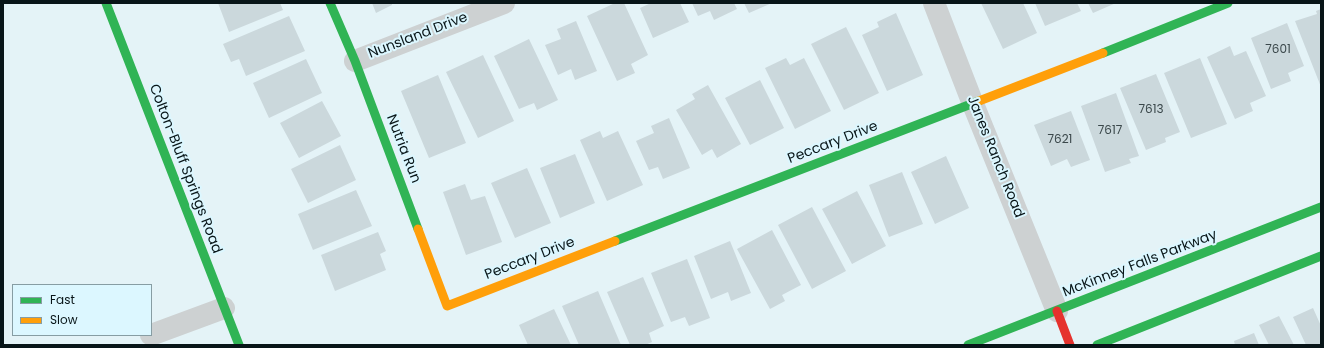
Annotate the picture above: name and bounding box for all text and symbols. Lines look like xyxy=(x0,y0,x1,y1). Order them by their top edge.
street label: Nunsland Drive xyxy=(366,9,470,63)
house number: 7601 xyxy=(1265,43,1291,57)
street label: Colton-Bluff Springs Road xyxy=(145,82,225,256)
street label: Janes Ranch Road xyxy=(963,94,1027,220)
house number: 7613 xyxy=(1138,103,1164,117)
street label: Nutria Run xyxy=(382,112,424,186)
street label: Peccary Drive xyxy=(786,118,880,168)
house number: 7617 xyxy=(1098,124,1122,138)
house number: 7621 xyxy=(1048,133,1072,147)
street label: McKinney Falls Parkway xyxy=(1060,227,1220,301)
street label: Peccary Drive xyxy=(483,234,577,284)
legend xyxy=(12,284,152,336)
text: Fast xyxy=(50,291,75,308)
text: Slow xyxy=(50,311,78,328)

